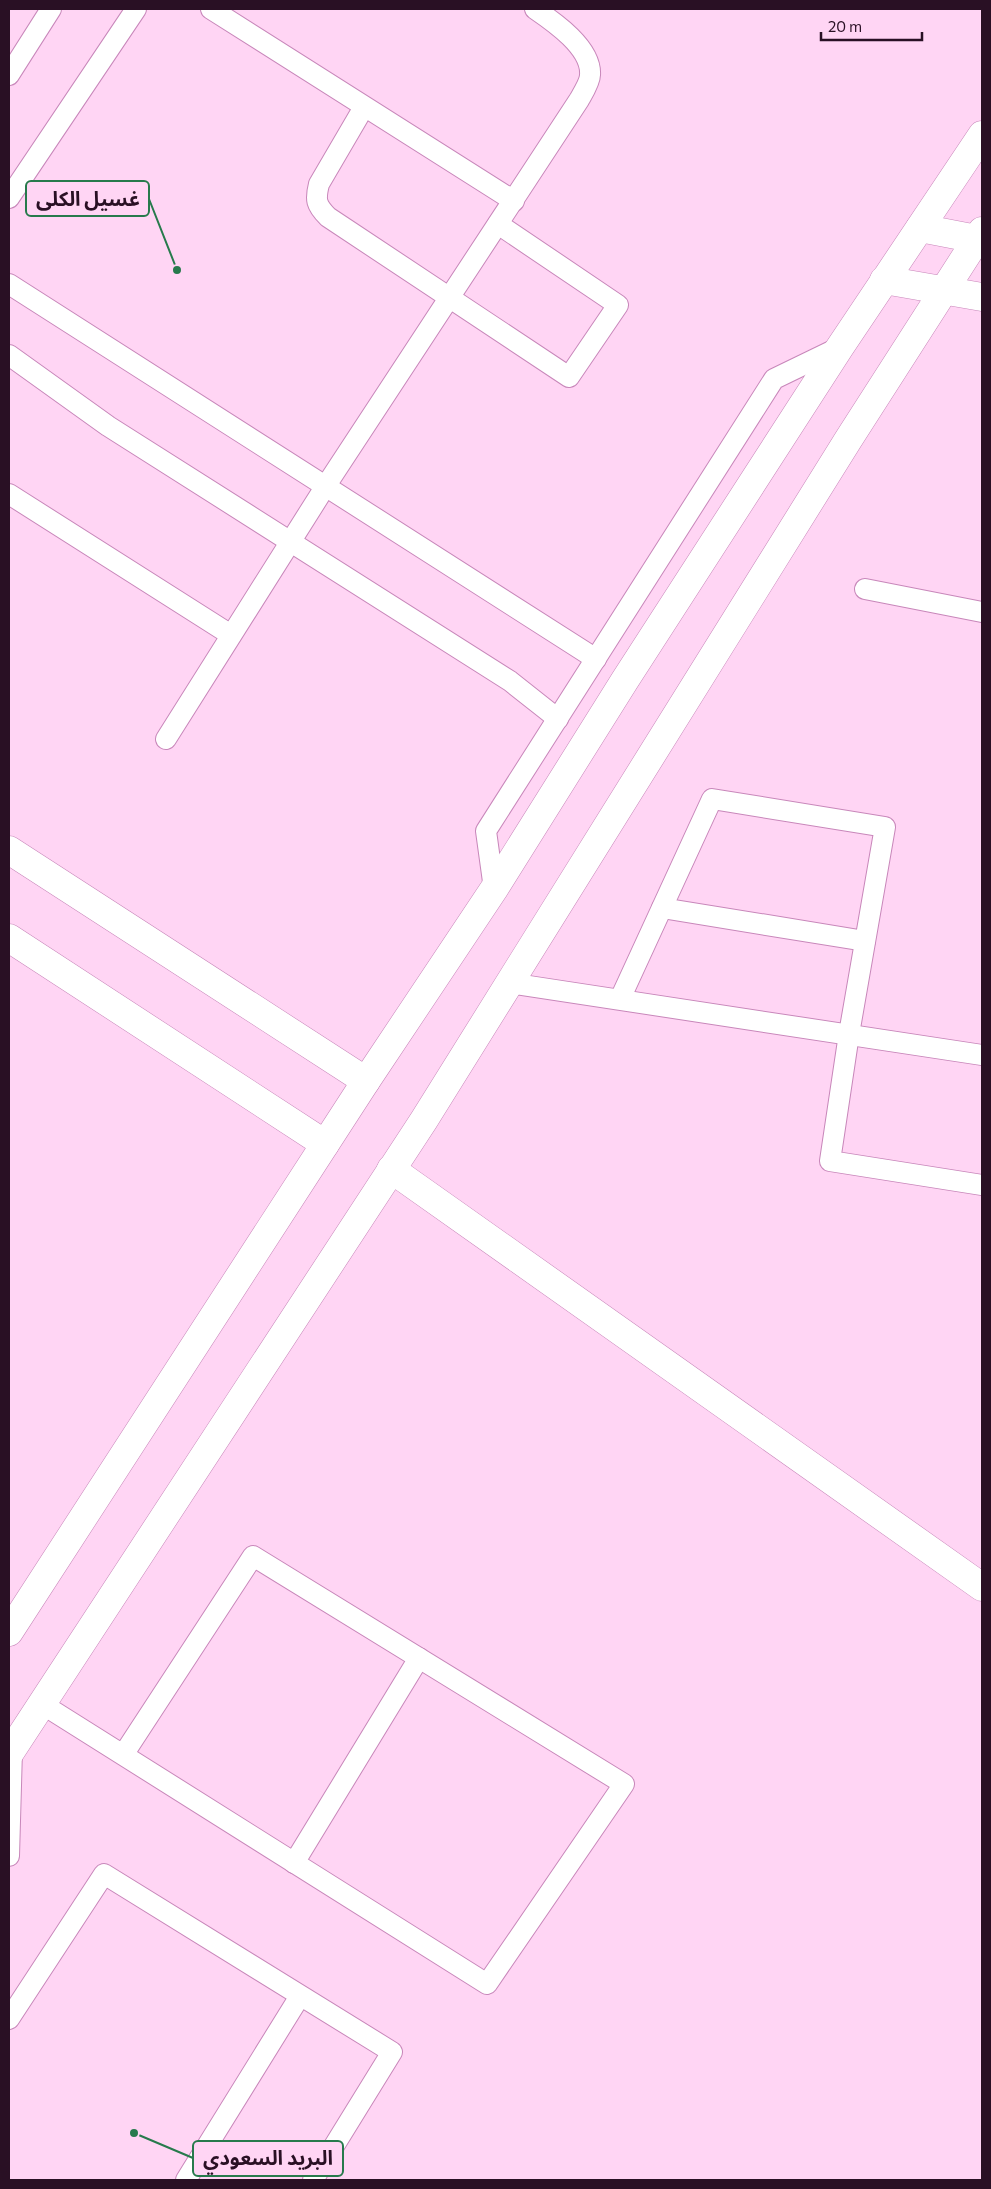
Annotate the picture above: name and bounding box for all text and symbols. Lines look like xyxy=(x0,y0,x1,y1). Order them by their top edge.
scale bar xyxy=(821,10,922,42)
text: 20 m xyxy=(828,17,862,35)
callout: غسيل الكلى xyxy=(26,181,149,216)
text: غسيل الكلى xyxy=(36,186,140,211)
callout: البريد السعودي xyxy=(193,2141,343,2176)
text: البريد السعودي xyxy=(203,2145,333,2175)

